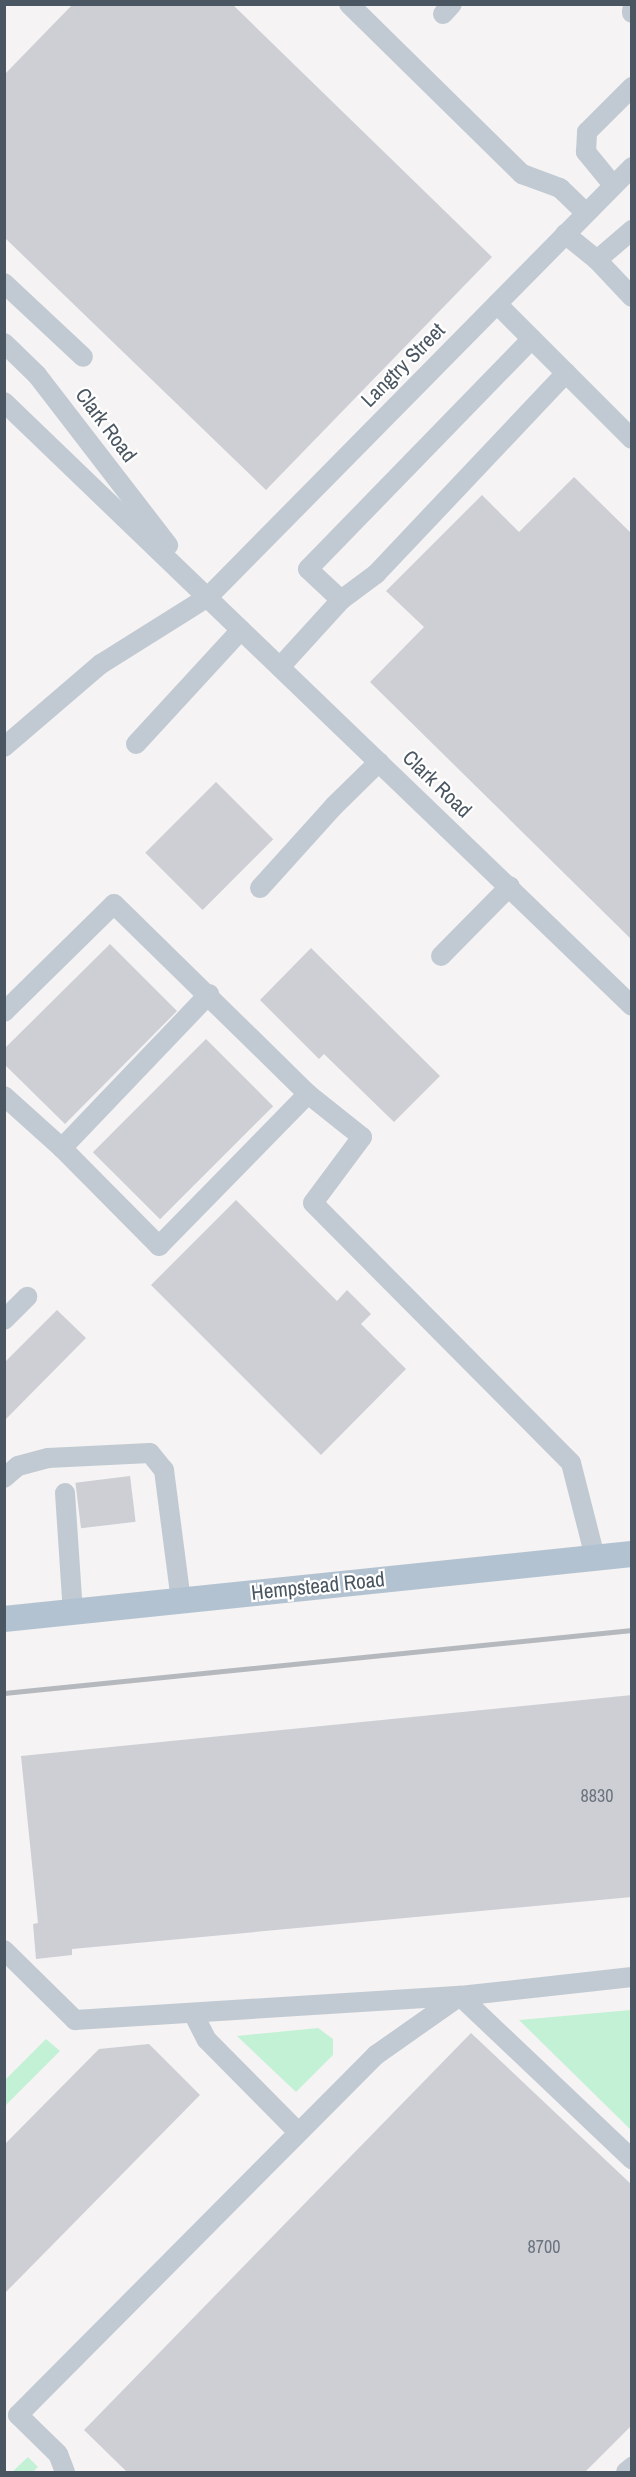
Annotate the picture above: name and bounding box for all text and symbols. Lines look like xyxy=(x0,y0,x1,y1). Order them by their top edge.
street label: Langtry Street xyxy=(356,318,450,412)
street label: Clark Road xyxy=(70,383,142,467)
street label: Clark Road xyxy=(397,745,477,823)
street label: Hempstead Road xyxy=(250,1566,386,1606)
house number: 8830 xyxy=(581,1785,613,1807)
house number: 8700 xyxy=(528,2236,560,2258)

